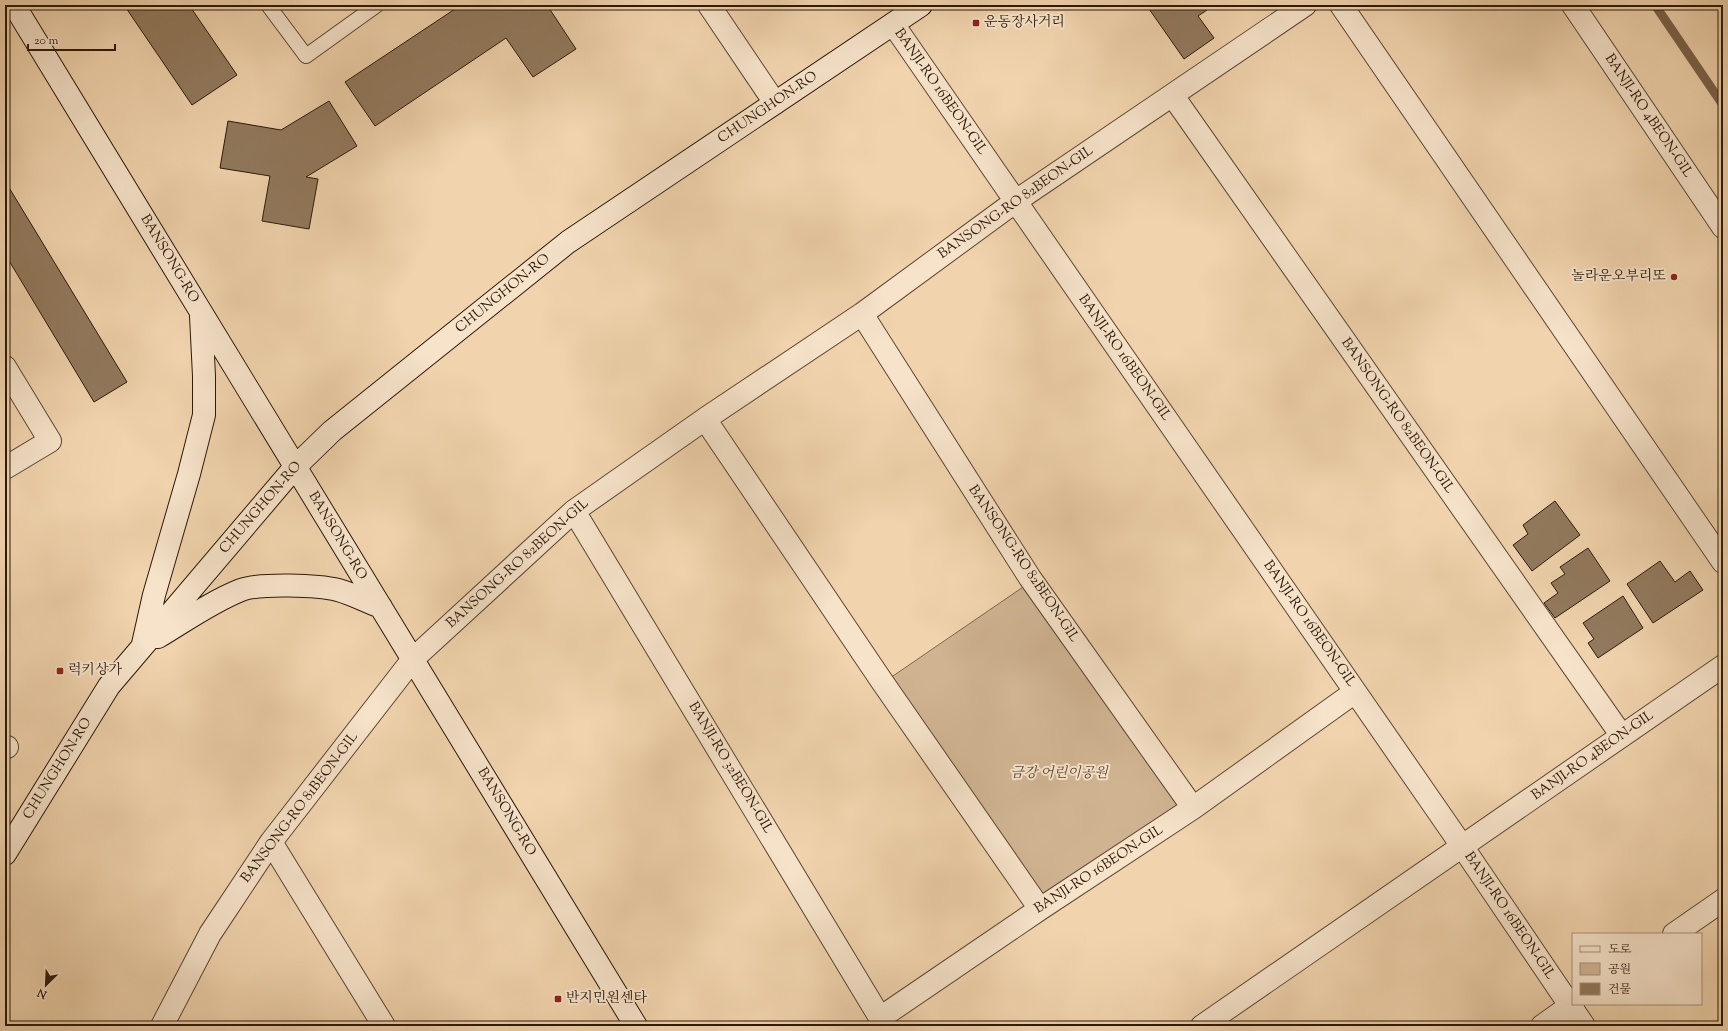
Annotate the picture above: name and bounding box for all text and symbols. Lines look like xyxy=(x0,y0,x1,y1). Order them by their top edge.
place label: 운동장사거리 xyxy=(984,13,1065,33)
marker: 운동장사거리 xyxy=(971,18,981,28)
street label: BANJI-RO 16BEON-GIL xyxy=(889,25,991,160)
scale bar xyxy=(28,26,115,52)
text: 20 m xyxy=(34,32,59,50)
street label: BANJI-RO 4BEON-GIL xyxy=(1599,50,1697,182)
street label: CHUNGHON-RO xyxy=(714,67,822,149)
street label: BANSONG-RO 82BEON-GIL xyxy=(934,141,1098,264)
street label: BANSONG-RO xyxy=(135,211,203,307)
street label: CHUNGHON-RO xyxy=(451,250,555,338)
place label: 놀라운오부리또 xyxy=(1571,267,1666,287)
marker: 놀라운오부리또 xyxy=(1669,272,1679,282)
street label: BANJI-RO 16BEON-GIL xyxy=(1073,291,1175,426)
street label: BANSONG-RO 82BEON-GIL xyxy=(1336,334,1459,498)
street label: CHUNGHON-RO xyxy=(215,457,307,559)
street label: BANSONG-RO 82BEON-GIL xyxy=(963,481,1083,647)
street label: BANSONG-RO xyxy=(303,488,371,584)
street label: BANSONG-RO 82BEON-GIL xyxy=(442,494,594,634)
street label: BANJI-RO 16BEON-GIL xyxy=(1258,557,1360,692)
place label: 럭키상가 xyxy=(68,661,123,681)
marker: 럭키상가 xyxy=(55,666,65,676)
street label: BANJI-RO 32BEON-GIL xyxy=(683,698,778,838)
street label: BANJI-RO 4BEON-GIL xyxy=(1528,706,1659,806)
street label: CHUNGHON-RO xyxy=(19,714,97,824)
street label: BANSONG-RO 81BEON-GIL xyxy=(237,728,364,887)
street label: BANSONG-RO xyxy=(472,764,540,860)
park label: 금강 어린이공원 xyxy=(1010,764,1109,784)
street label: BANJI-RO 16BEON-GIL xyxy=(1031,820,1168,919)
street label: BANJI-RO 16BEON-GIL xyxy=(1459,848,1560,984)
legend xyxy=(1572,933,1702,1005)
text: 도로 xyxy=(1608,941,1632,959)
text: 공원 xyxy=(1608,961,1631,979)
north arrow xyxy=(26,965,66,1005)
text: 건물 xyxy=(1608,981,1632,999)
text: N xyxy=(35,984,51,1003)
place label: 반지민원센타 xyxy=(566,989,648,1009)
marker: 반지민원센타 xyxy=(553,994,563,1004)

